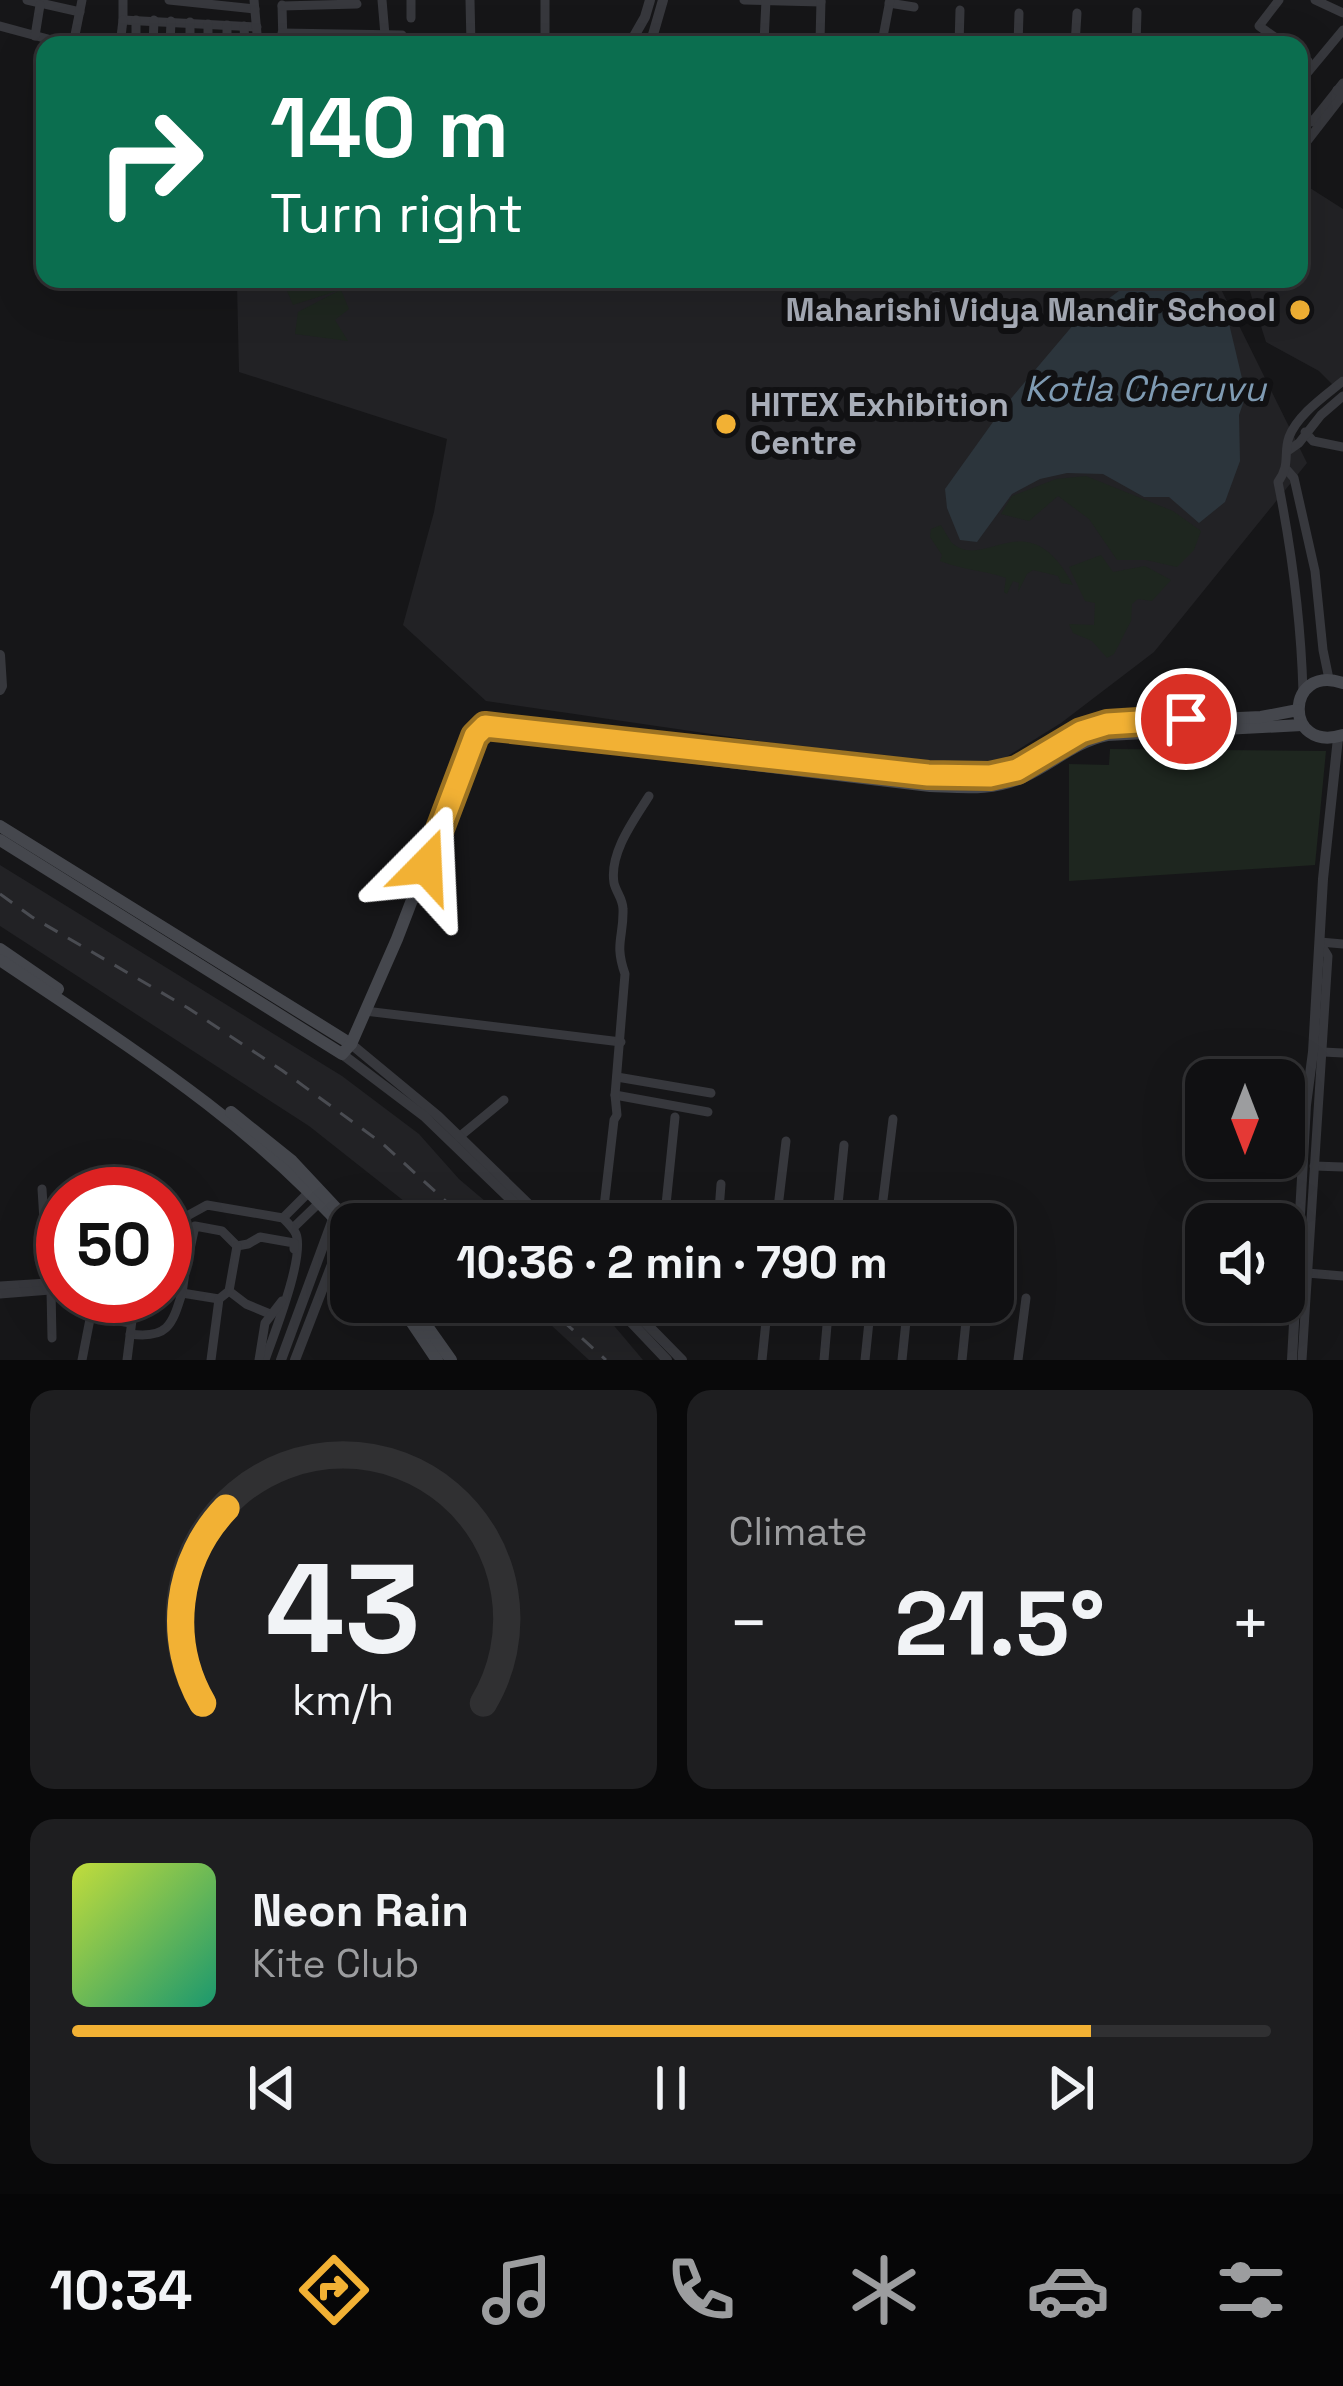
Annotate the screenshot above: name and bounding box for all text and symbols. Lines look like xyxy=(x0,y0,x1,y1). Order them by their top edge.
text: 140 m xyxy=(270,74,509,182)
icon: right xyxy=(72,84,228,240)
text: Turn right xyxy=(270,179,523,248)
place label: Maharishi Vidya Mandir School xyxy=(786,289,1276,331)
marker: Maharishi Vidya Mandir School xyxy=(1287,297,1313,323)
water label: Kotla Cheruvu xyxy=(1024,366,1268,412)
place label: HITEX Exhibition Centre xyxy=(750,384,1009,464)
marker: HITEX Exhibition Centre xyxy=(713,411,739,437)
pin xyxy=(1135,668,1237,770)
icon: arrive xyxy=(1153,686,1219,752)
position arrow xyxy=(363,803,489,929)
north arrow xyxy=(1185,1059,1305,1179)
map controls xyxy=(1185,1059,1305,1323)
speed limit sign: 50 xyxy=(36,1167,192,1323)
button: sound xyxy=(1185,1203,1305,1323)
text: 10:36 · 2 min · 790 m xyxy=(456,1234,888,1291)
text: Climate xyxy=(729,1507,868,1556)
text: 43 xyxy=(266,1529,421,1688)
text: 21.5° xyxy=(895,1566,1105,1681)
text: − xyxy=(729,1581,769,1665)
text: + xyxy=(1230,1581,1271,1665)
text: km/h xyxy=(292,1672,394,1727)
text: Neon Rain xyxy=(252,1882,469,1939)
text: Kite Club xyxy=(252,1939,419,1988)
icon: previous xyxy=(239,2055,305,2121)
icon: pause xyxy=(638,2055,704,2121)
icon: next xyxy=(1038,2055,1104,2121)
icon: directions xyxy=(292,2248,376,2332)
icon: music xyxy=(475,2248,559,2332)
icon: phone xyxy=(659,2248,743,2332)
icon: climate xyxy=(842,2248,926,2332)
icon: car xyxy=(1026,2248,1110,2332)
icon: filters xyxy=(1209,2248,1293,2332)
text: 10:34 xyxy=(50,2256,192,2325)

